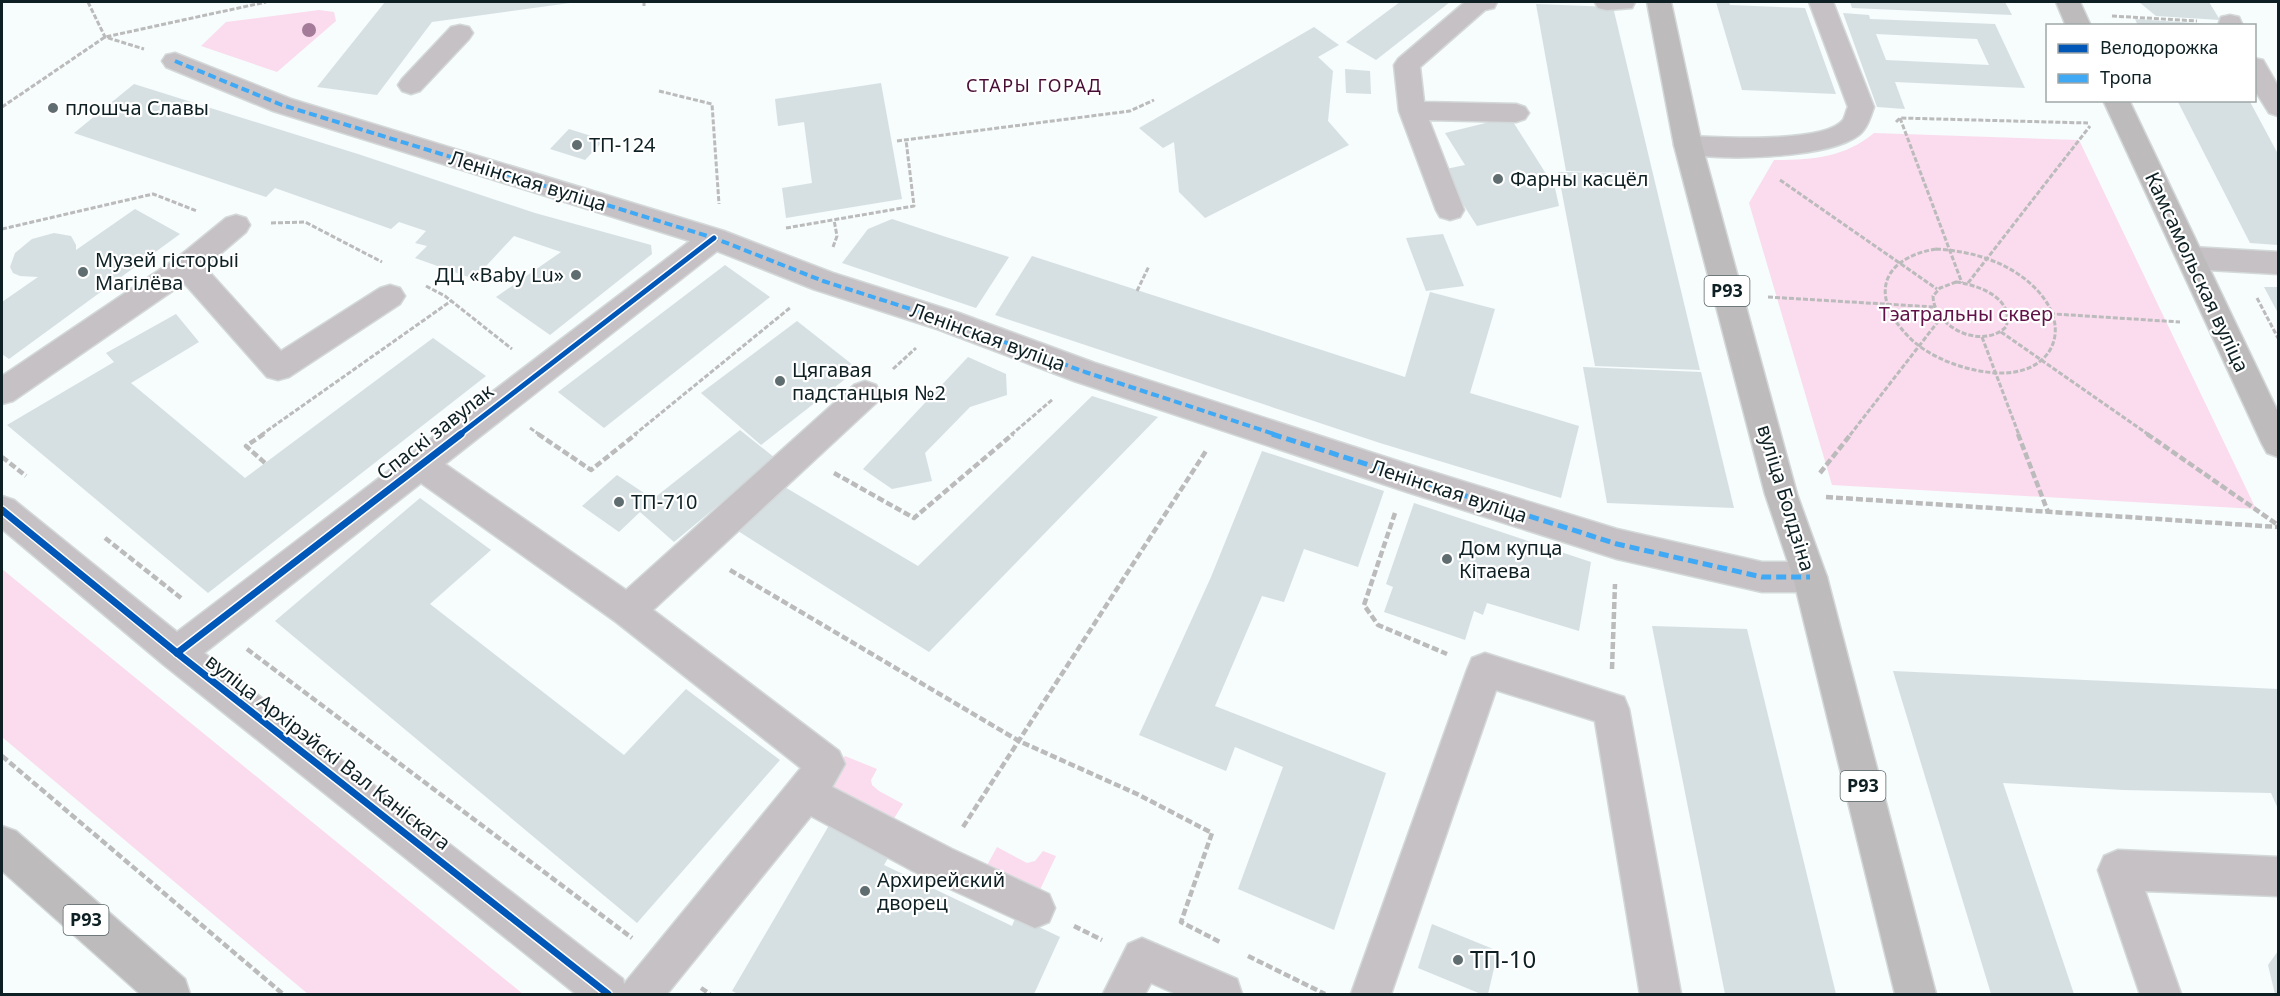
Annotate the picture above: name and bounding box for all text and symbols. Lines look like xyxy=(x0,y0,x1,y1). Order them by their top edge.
legend xyxy=(2046,24,2256,102)
text: Велодорожка xyxy=(2100,35,2218,59)
text: Тропа xyxy=(2100,65,2152,89)
district label: СТАРЫ ГОРАД xyxy=(966,73,1102,97)
place label: плошча Славы xyxy=(65,94,209,121)
marker: плошча Славы xyxy=(46,101,60,115)
place label: ТП-124 xyxy=(589,131,656,158)
marker: ТП-124 xyxy=(570,138,584,152)
street label: Ленінская вуліца xyxy=(446,144,610,217)
place label: Фарны касцёл xyxy=(1510,165,1648,192)
street label: Камсамольская вуліца xyxy=(2139,167,2256,376)
marker: Фарны касцёл xyxy=(1491,172,1505,186)
place label: Музей гісторыі Магілёва xyxy=(95,246,239,296)
place label: ДЦ «Baby Lu» xyxy=(435,261,564,288)
marker: Музей гісторыі Магілёва xyxy=(76,265,90,279)
marker: ДЦ «Baby Lu» xyxy=(569,268,583,282)
road number: Р93 xyxy=(1704,276,1750,306)
street label: Ленінская вуліца xyxy=(907,296,1069,377)
park label: Тэатральны сквер xyxy=(1879,300,2053,327)
place label: Цягавая падстанцыя №2 xyxy=(792,356,946,406)
marker: Цягавая падстанцыя №2 xyxy=(773,374,787,388)
street label: Спаскі завулак xyxy=(371,377,499,486)
street label: вуліца Болдзіна xyxy=(1751,421,1822,575)
street label: Ленінская вуліца xyxy=(1367,452,1531,529)
place label: ТП-710 xyxy=(631,488,698,515)
marker: ТП-710 xyxy=(612,495,626,509)
place label: Дом купца Кітаева xyxy=(1459,534,1562,584)
marker: Дом купца Кітаева xyxy=(1440,552,1454,566)
street label: вуліца Архірэйскі Вал Каніскага xyxy=(200,647,456,856)
road number: Р93 xyxy=(1840,771,1886,801)
place label: Архирейский дворец xyxy=(877,866,1005,916)
marker: Архирейский дворец xyxy=(858,884,872,898)
road number: Р93 xyxy=(64,905,109,935)
place label: ТП-10 xyxy=(1470,942,1536,975)
marker: ТП-10 xyxy=(1451,953,1465,967)

